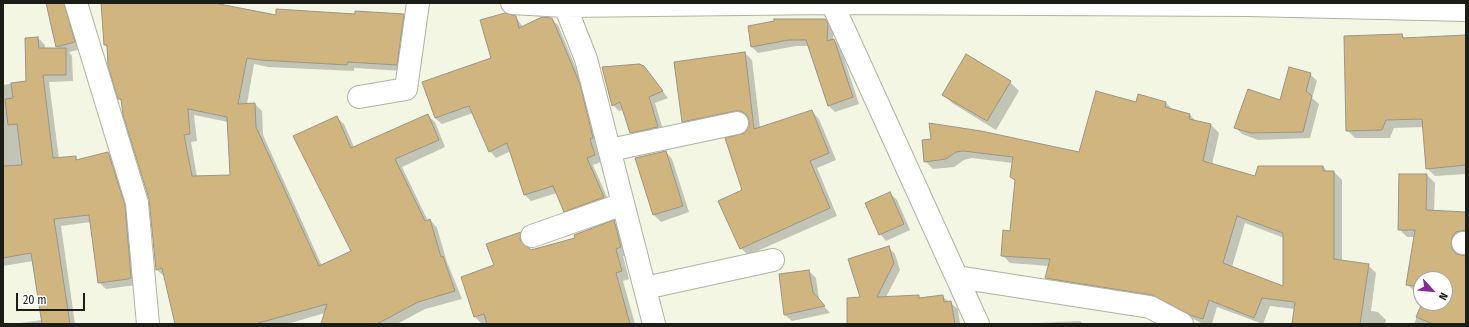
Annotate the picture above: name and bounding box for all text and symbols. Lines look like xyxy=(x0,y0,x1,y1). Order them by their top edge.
north arrow xyxy=(1413,271,1453,311)
scale bar xyxy=(18,285,87,311)
text: N xyxy=(1436,290,1451,302)
text: 20 m xyxy=(23,293,47,307)

